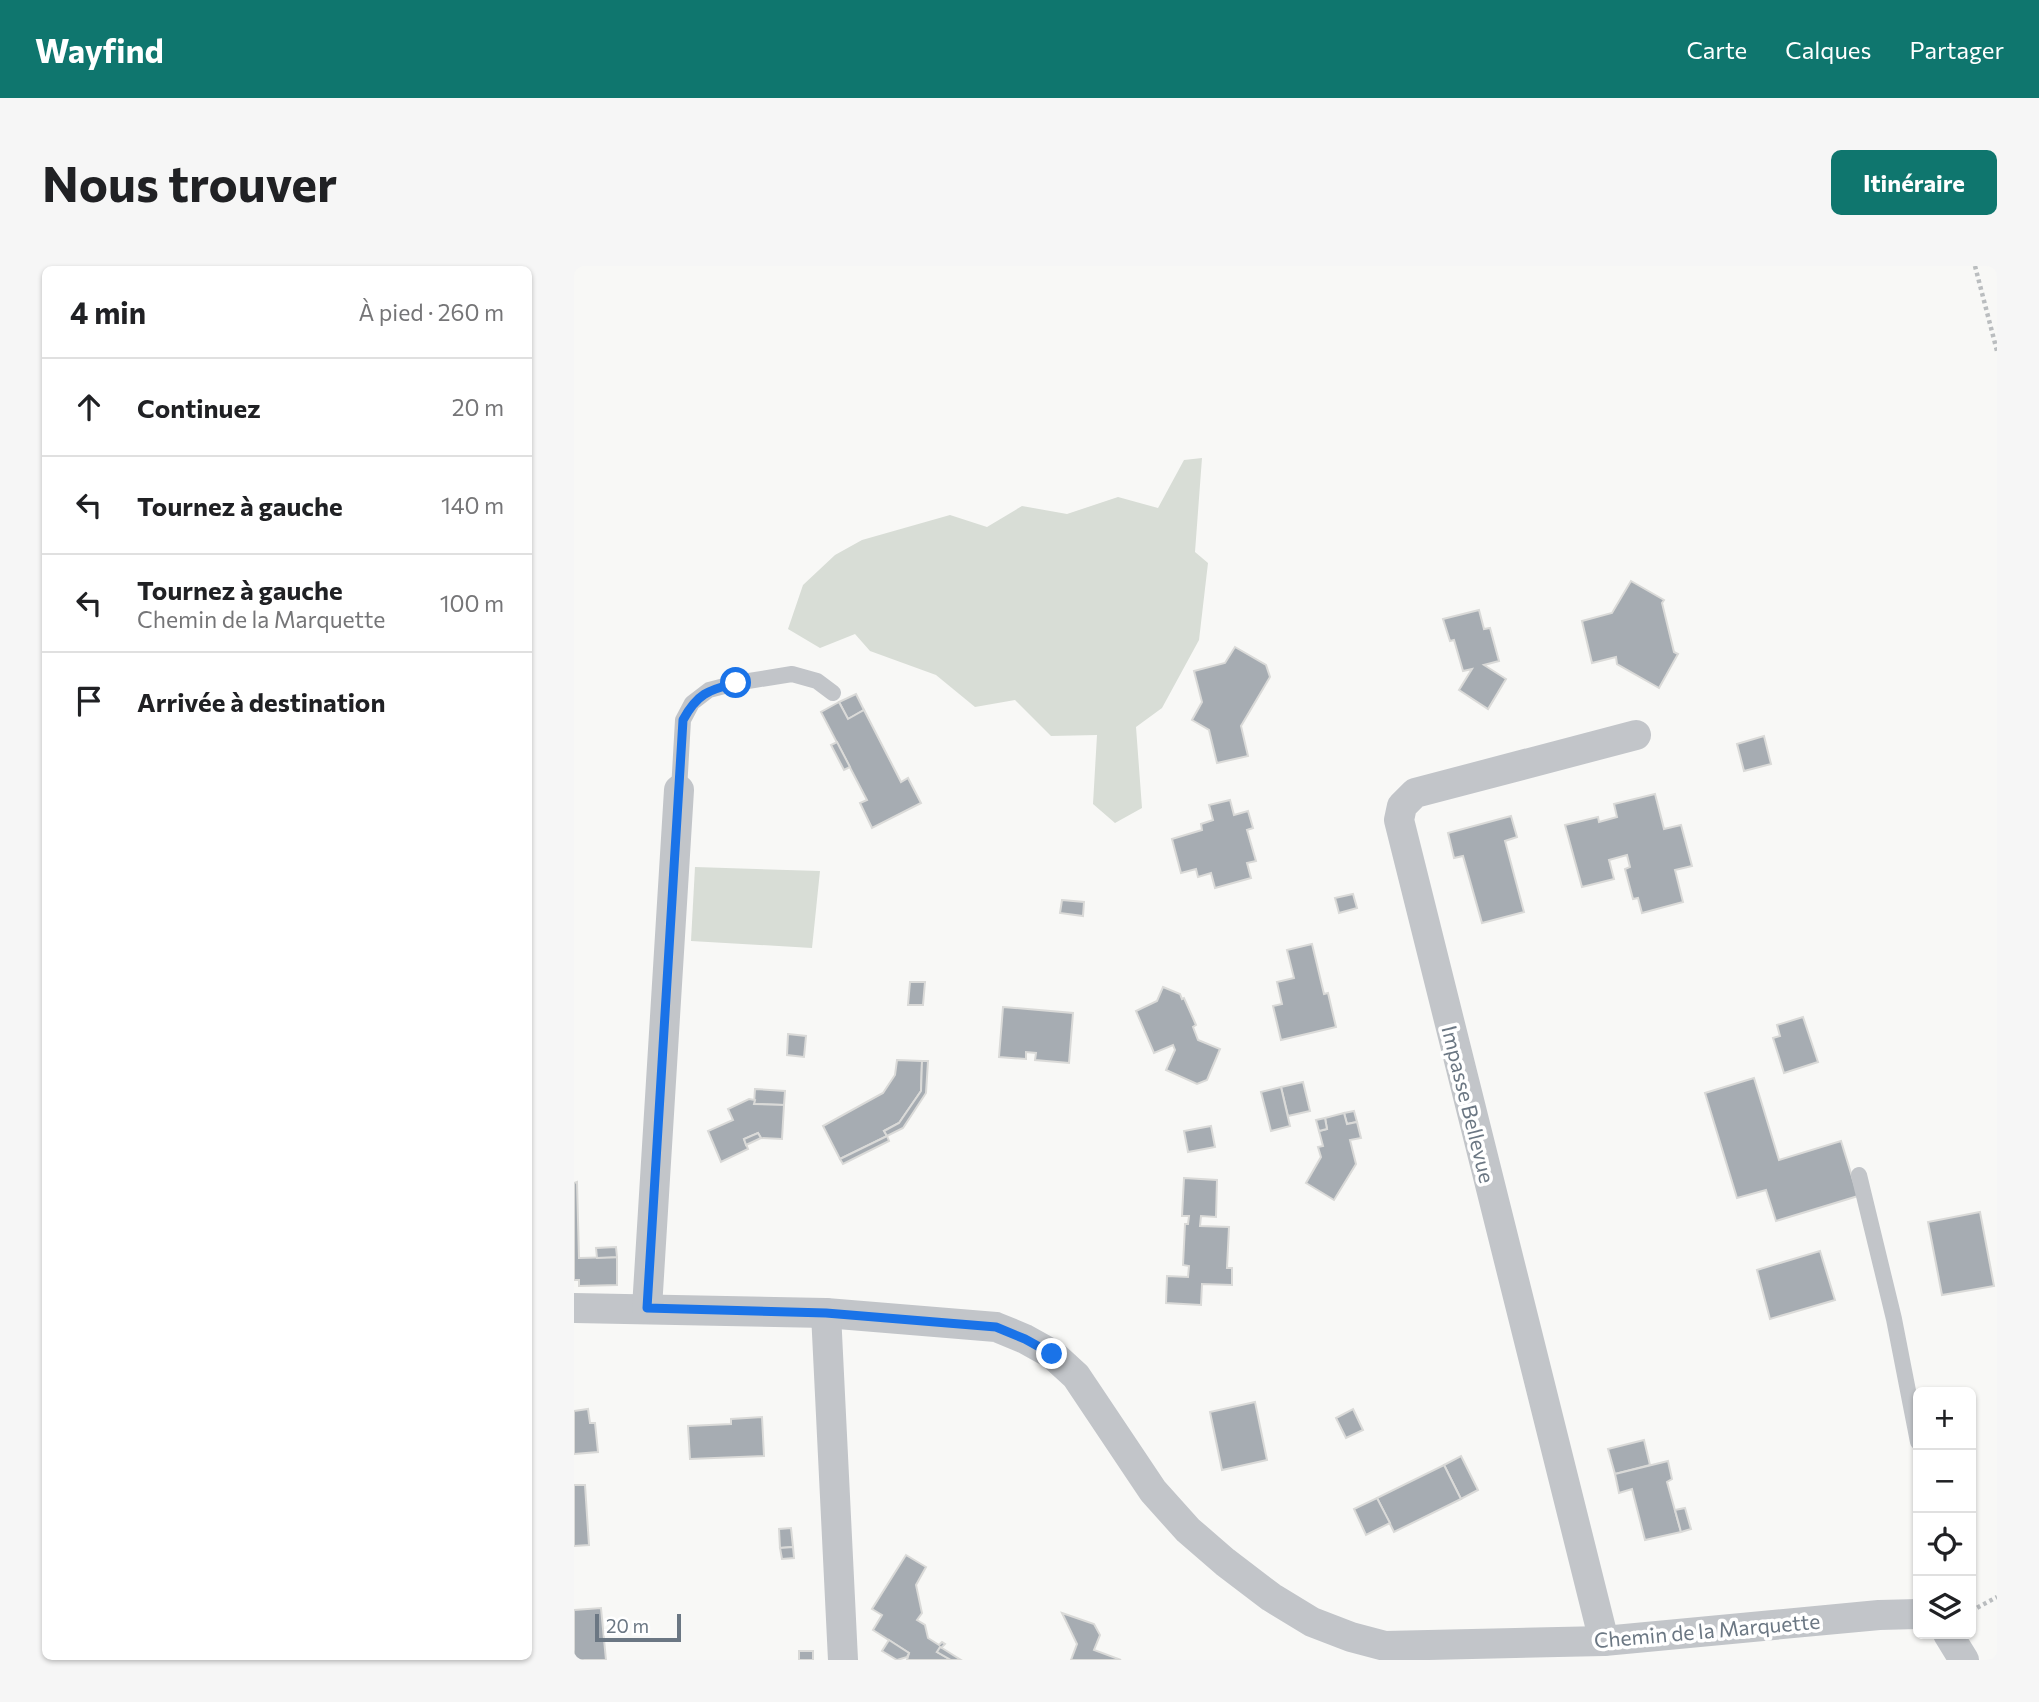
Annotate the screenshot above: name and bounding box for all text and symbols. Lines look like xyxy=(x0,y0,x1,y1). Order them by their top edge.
text: Wayfind xyxy=(35,29,164,70)
text: Carte xyxy=(1686,35,1747,64)
text: Calques xyxy=(1785,35,1871,64)
text: Partager xyxy=(1909,35,2004,64)
button: Itinéraire xyxy=(1831,150,1997,215)
text: Nous trouver xyxy=(42,152,337,212)
text: 4 min xyxy=(70,293,146,330)
text: À pied · 260 m xyxy=(358,298,504,326)
icon: ahead xyxy=(70,388,108,426)
text: Continuez xyxy=(137,392,261,423)
text: 20 m xyxy=(452,393,504,421)
icon: left xyxy=(70,486,108,524)
text: Tournez à gauche xyxy=(137,490,343,521)
text: 140 m xyxy=(441,491,504,519)
text: Tournez à gauche xyxy=(137,574,343,605)
icon: left xyxy=(70,584,108,622)
text: 100 m xyxy=(440,589,504,617)
text: Chemin de la Marquette xyxy=(137,605,385,633)
route start xyxy=(720,667,751,698)
icon: arrive xyxy=(70,682,108,720)
text: Arrivée à destination xyxy=(137,686,385,717)
street label: Impasse Bellevue xyxy=(1437,1023,1501,1185)
route end xyxy=(1036,1338,1067,1369)
map controls xyxy=(1913,1387,1976,1639)
button: + xyxy=(1913,1387,1976,1450)
button: − xyxy=(1913,1450,1976,1513)
button: locate xyxy=(1913,1513,1976,1576)
button: layers xyxy=(1913,1576,1976,1639)
street label: Chemin de la Marquette xyxy=(1593,1608,1821,1652)
scale bar xyxy=(595,1611,681,1643)
text: 20 m xyxy=(606,1614,649,1637)

